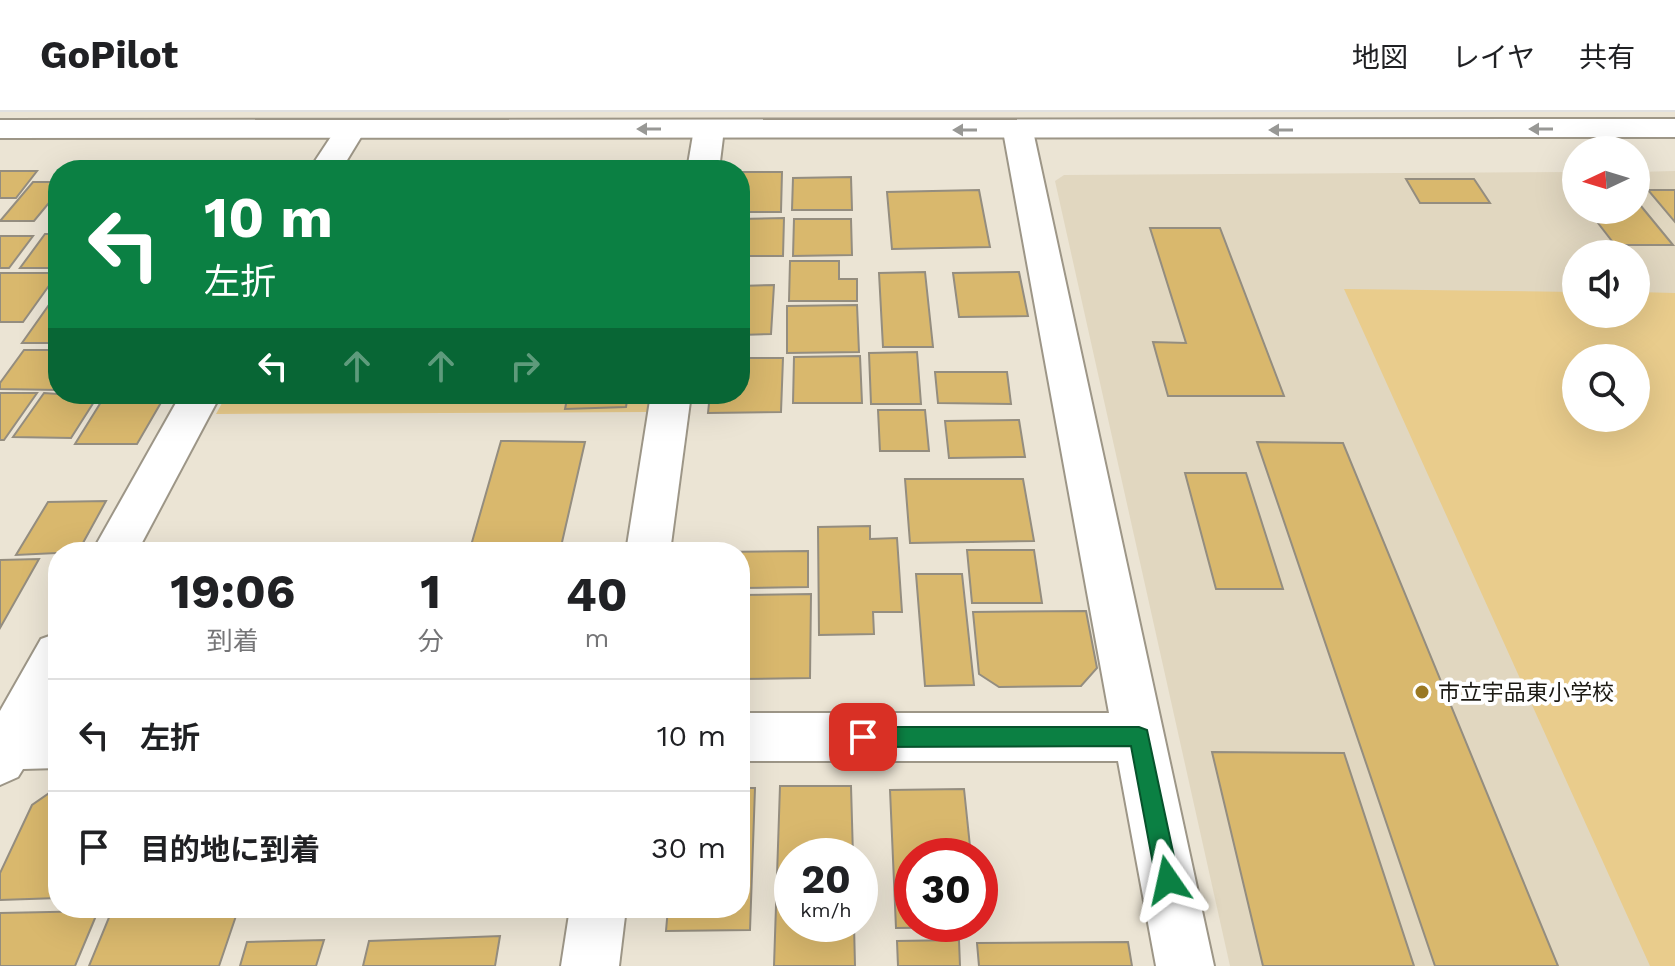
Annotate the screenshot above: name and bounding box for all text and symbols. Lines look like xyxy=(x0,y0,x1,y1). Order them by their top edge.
text: GoPilot xyxy=(40,33,178,77)
text: 地図 xyxy=(1352,41,1408,74)
text: レイヤ xyxy=(1452,41,1535,74)
text: 共有 xyxy=(1579,41,1635,74)
one-way arrow xyxy=(636,123,661,135)
one-way arrow xyxy=(1528,123,1553,135)
one-way arrow xyxy=(952,124,977,136)
one-way arrow xyxy=(1268,124,1293,136)
north arrow xyxy=(1562,136,1650,224)
map controls xyxy=(1562,136,1650,432)
text: 10 m xyxy=(204,185,333,251)
icon: left xyxy=(72,192,176,296)
button: sound xyxy=(1562,240,1650,328)
text: 左折 xyxy=(204,261,276,303)
icon: left xyxy=(251,344,295,388)
icon: ahead xyxy=(335,344,379,388)
icon: ahead xyxy=(419,344,463,388)
icon: right xyxy=(503,344,547,388)
button: search xyxy=(1562,344,1650,432)
text: 19:06 xyxy=(170,563,295,620)
text: 1 xyxy=(420,563,441,620)
text: 40 xyxy=(566,566,628,623)
text: m xyxy=(584,623,609,653)
text: 到着 xyxy=(207,626,259,656)
text: 分 xyxy=(418,626,444,656)
place label: 市立宇品東小学校 xyxy=(1438,680,1614,705)
marker: 市立宇品東小学校 xyxy=(1413,683,1431,701)
pin xyxy=(829,703,897,771)
icon: left xyxy=(72,713,116,757)
icon: arrive xyxy=(841,715,885,759)
text: 10 m xyxy=(657,718,726,753)
text: 左折 xyxy=(140,720,200,755)
icon: arrive xyxy=(72,825,116,869)
text: 30 m xyxy=(651,830,726,865)
text: 目的地に到着 xyxy=(140,832,320,867)
speed limit sign: 30 xyxy=(894,838,998,942)
position arrow xyxy=(1126,838,1210,922)
text: 20 xyxy=(801,856,851,903)
text: km/h xyxy=(800,898,852,922)

